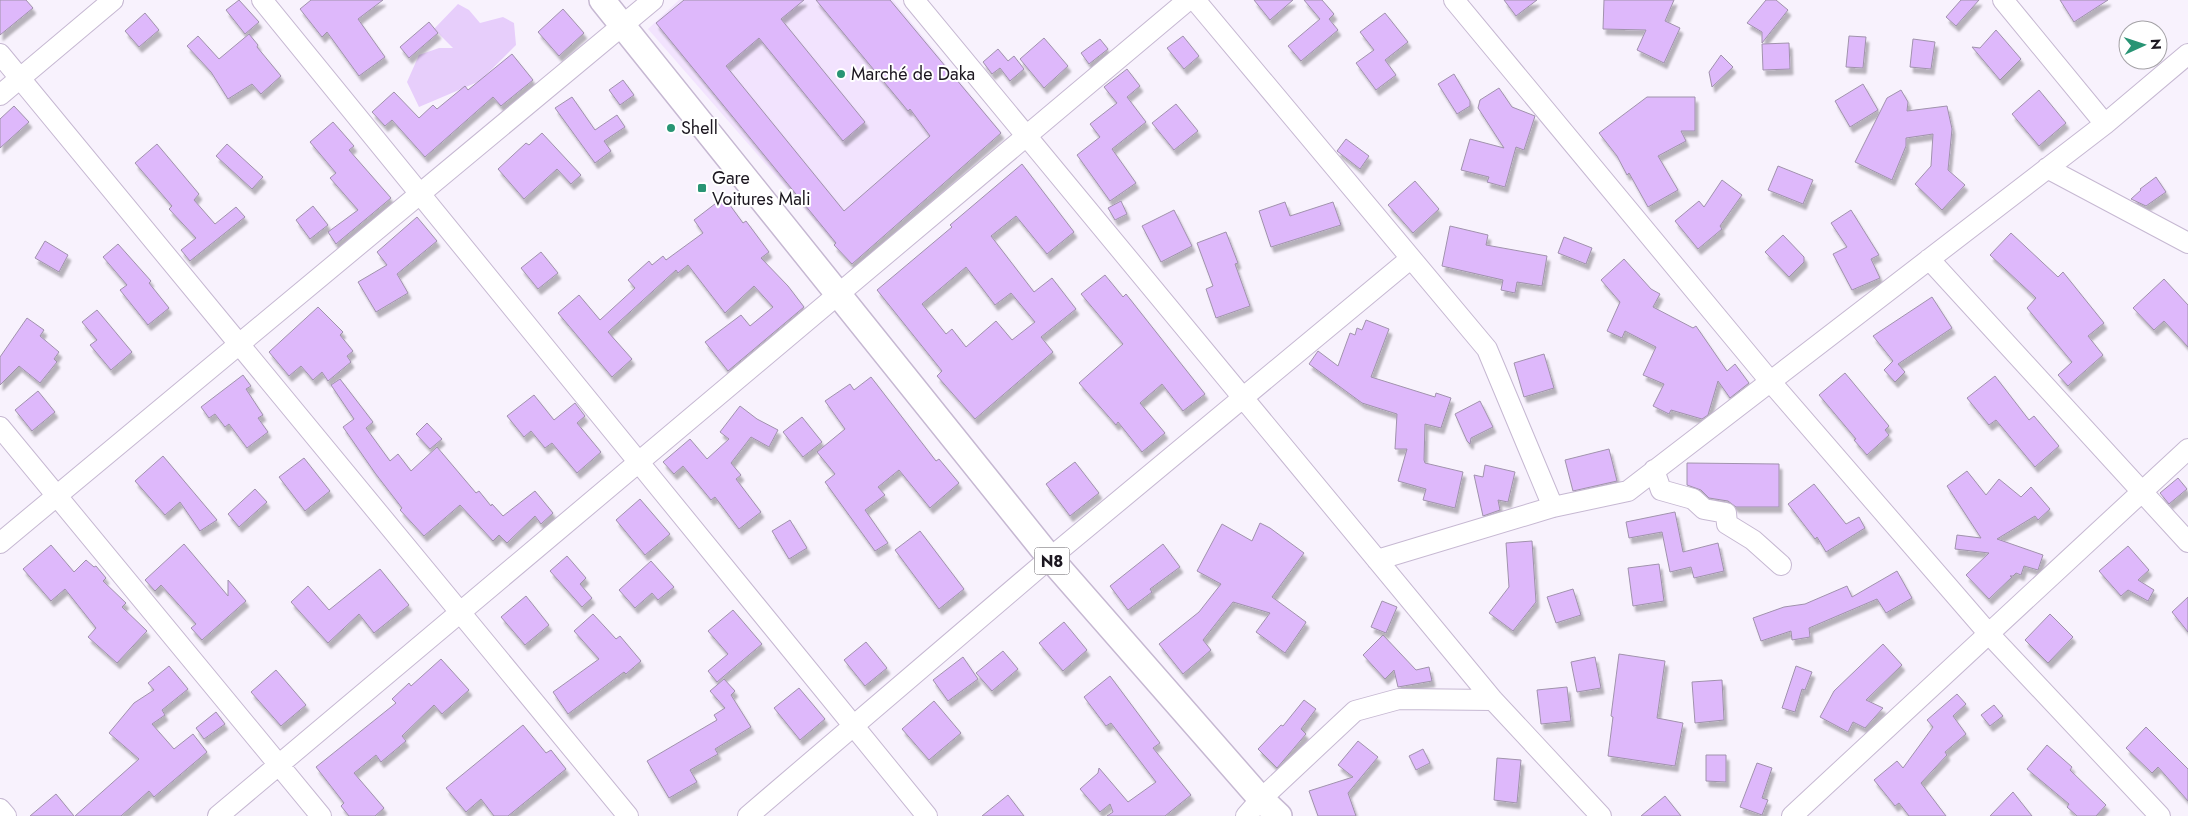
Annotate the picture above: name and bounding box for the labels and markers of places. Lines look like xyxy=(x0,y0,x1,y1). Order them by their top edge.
place label: Marché de Daka xyxy=(851,61,975,87)
marker: Marché de Daka xyxy=(835,68,847,80)
place label: Shell xyxy=(681,115,718,141)
marker: Shell xyxy=(665,122,677,134)
place label: Gare Voitures Mali xyxy=(712,165,811,212)
marker: Gare Voitures Mali xyxy=(696,182,708,194)

